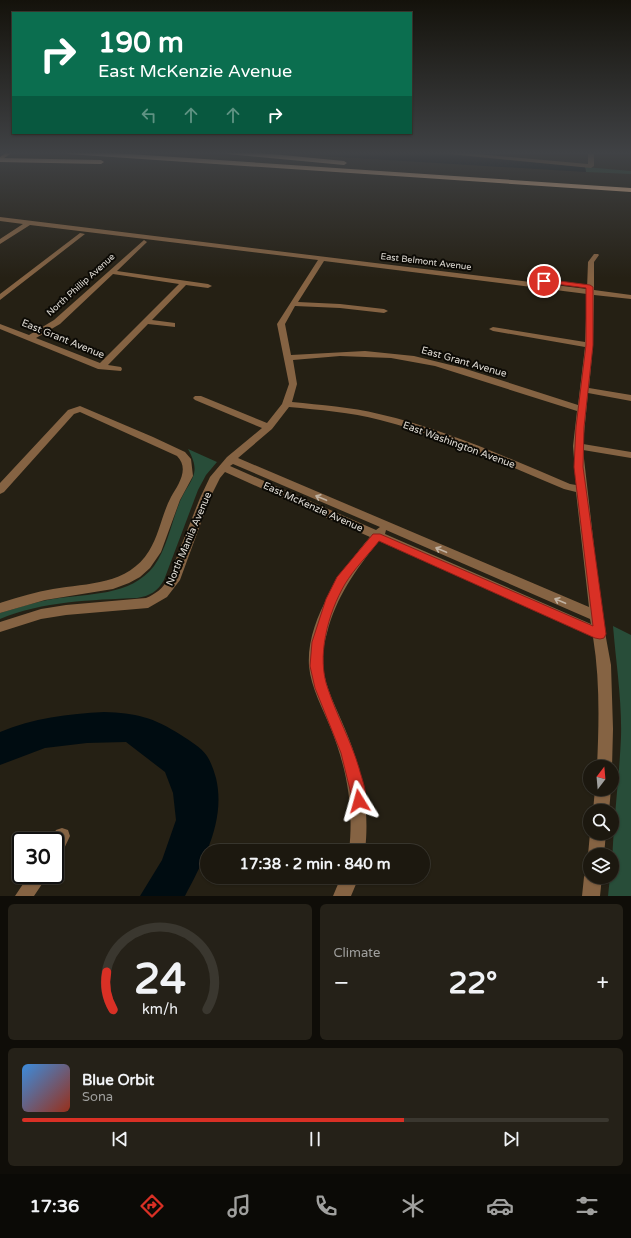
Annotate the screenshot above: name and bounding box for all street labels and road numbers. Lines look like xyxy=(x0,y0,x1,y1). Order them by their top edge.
street label: North Phillip Avenue xyxy=(45,251,117,319)
street label: East Belmont Avenue xyxy=(380,251,472,273)
street label: East Grant Avenue xyxy=(20,317,107,361)
street label: East Grant Avenue xyxy=(420,344,508,380)
street label: East Washington Avenue xyxy=(401,419,517,471)
street label: East McKenzie Avenue xyxy=(261,480,365,535)
street label: North Manila Avenue xyxy=(164,490,214,588)

